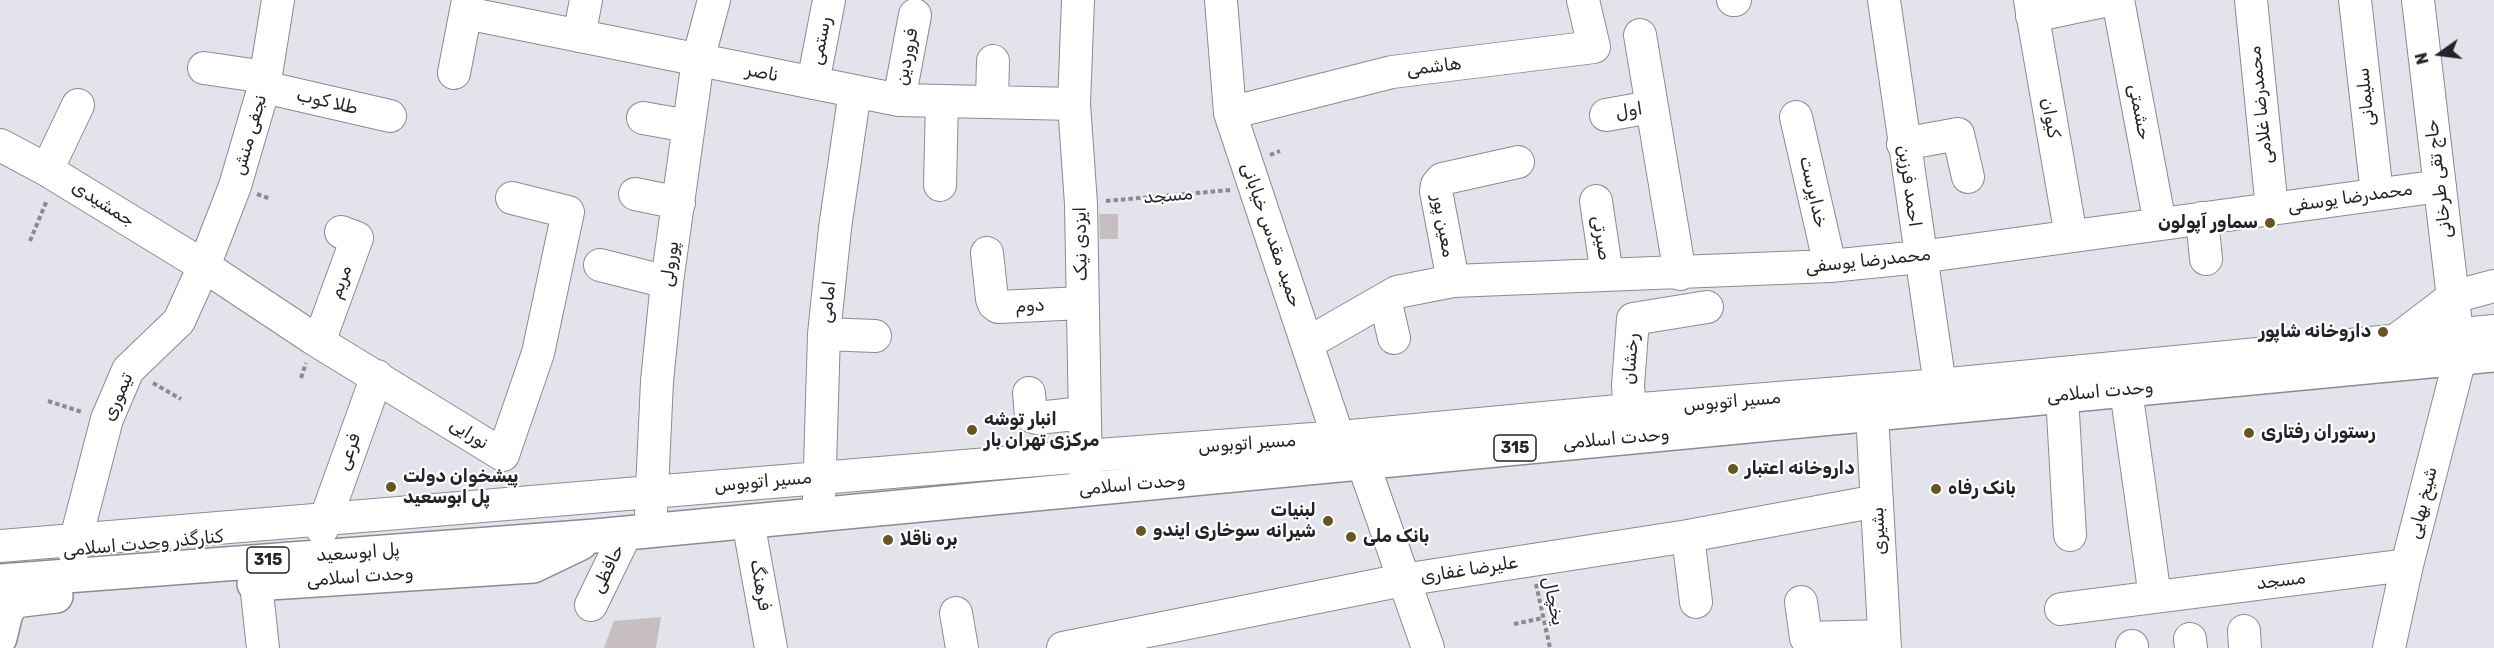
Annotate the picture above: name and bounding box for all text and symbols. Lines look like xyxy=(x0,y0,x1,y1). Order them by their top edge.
street label: رستمی xyxy=(806,15,836,67)
north arrow xyxy=(2410,24,2470,84)
street label: فروردین xyxy=(891,27,923,87)
street label: محمدرضا غلامی xyxy=(2244,45,2278,165)
text: N xyxy=(2411,51,2433,66)
street label: هاشمی xyxy=(1405,53,1463,81)
street label: ناصر xyxy=(744,59,780,87)
street label: سلیمانی xyxy=(2352,67,2380,127)
street label: حشمتی xyxy=(2123,82,2155,142)
street label: طلا کوب xyxy=(294,84,360,120)
street label: نجفی منش xyxy=(228,92,272,178)
street label: کیوان xyxy=(2036,96,2064,140)
street label: اول xyxy=(1614,98,1644,124)
street label: حاج تقی طرخانی xyxy=(2421,118,2457,240)
street label: احمد فرزین xyxy=(1893,144,1925,228)
street label: خداپرست xyxy=(1794,154,1832,230)
street label: حمید مقدس خیابانی xyxy=(1236,160,1306,310)
street label: جمشیدی xyxy=(68,176,138,232)
street label: محمدرضا یوسفی xyxy=(2286,179,2414,217)
street label: مسجد xyxy=(1142,183,1194,209)
street label: معین پور xyxy=(1427,193,1459,259)
street label: ایزدی نیک xyxy=(1070,206,1092,282)
place label: سماور آپولون xyxy=(2158,212,2258,234)
street label: صیرتی xyxy=(1587,214,1615,262)
marker: سماور آپولون xyxy=(2263,216,2277,230)
street label: پورولی xyxy=(656,240,684,288)
street label: محمدرضا یوسفی xyxy=(1804,244,1932,278)
street label: مریم xyxy=(325,262,357,302)
street label: امامی xyxy=(815,280,841,324)
street label: دوم xyxy=(1015,294,1045,318)
place label: داروخانه شاپور xyxy=(2259,321,2371,343)
marker: داروخانه شاپور xyxy=(2376,325,2390,339)
street label: رخشان xyxy=(1618,333,1644,385)
street label: تیموری xyxy=(98,369,138,425)
street label: وحدت اسلامی xyxy=(2046,377,2154,407)
street label: مسیر اتوبوس xyxy=(1682,387,1782,417)
place label: انبار توشه مرکزی تهران بار xyxy=(984,409,1099,452)
street label: نورایی xyxy=(446,414,492,454)
place label: رستوران رفتاری xyxy=(2261,422,2376,444)
marker: انبار توشه مرکزی تهران بار xyxy=(965,423,979,437)
street label: وحدت اسلامی xyxy=(1562,424,1670,454)
marker: رستوران رفتاری xyxy=(2242,426,2256,440)
street label: مسیر اتوبوس xyxy=(1197,430,1297,458)
street label: فرعی xyxy=(332,431,366,473)
road number: 315 xyxy=(1494,435,1536,461)
place label: داروخانه اعتبار xyxy=(1745,458,1855,480)
marker: داروخانه اعتبار xyxy=(1726,462,1740,476)
street label: شیخ بهایی xyxy=(2404,465,2442,541)
place label: پیشخوان دولت پل ابوسعید xyxy=(403,466,518,508)
street label: مسیر اتوبوس xyxy=(713,467,813,497)
street label: وحدت اسلامی xyxy=(1078,470,1186,500)
place label: بانک رفاه xyxy=(1948,478,2016,500)
marker: پیشخوان دولت پل ابوسعید xyxy=(384,480,398,494)
marker: بانک رفاه xyxy=(1929,482,1943,496)
place label: لبنیات شیرانه xyxy=(1266,500,1316,542)
street label: بشیری xyxy=(1867,506,1891,556)
marker: لبنیات شیرانه xyxy=(1321,514,1335,528)
place label: سوخاری ایندو xyxy=(1153,520,1260,542)
marker: سوخاری ایندو xyxy=(1134,524,1148,538)
street label: کنارگذر وحدت اسلامی xyxy=(62,526,224,562)
place label: بانک ملی xyxy=(1363,526,1429,548)
place label: بره ناقلا xyxy=(900,529,958,551)
marker: بانک ملی xyxy=(1344,530,1358,544)
marker: بره ناقلا xyxy=(881,533,895,547)
street label: پل ابوسعید xyxy=(315,539,401,567)
street label: حافظی xyxy=(587,541,629,597)
road number: 315 xyxy=(247,547,289,573)
street label: علیرضا غفاری xyxy=(1419,552,1519,588)
street label: فرهنگ xyxy=(745,558,775,612)
street label: وحدت اسلامی xyxy=(306,562,414,592)
street label: مسجد xyxy=(2255,567,2307,595)
street label: یخچال xyxy=(1537,575,1569,627)

